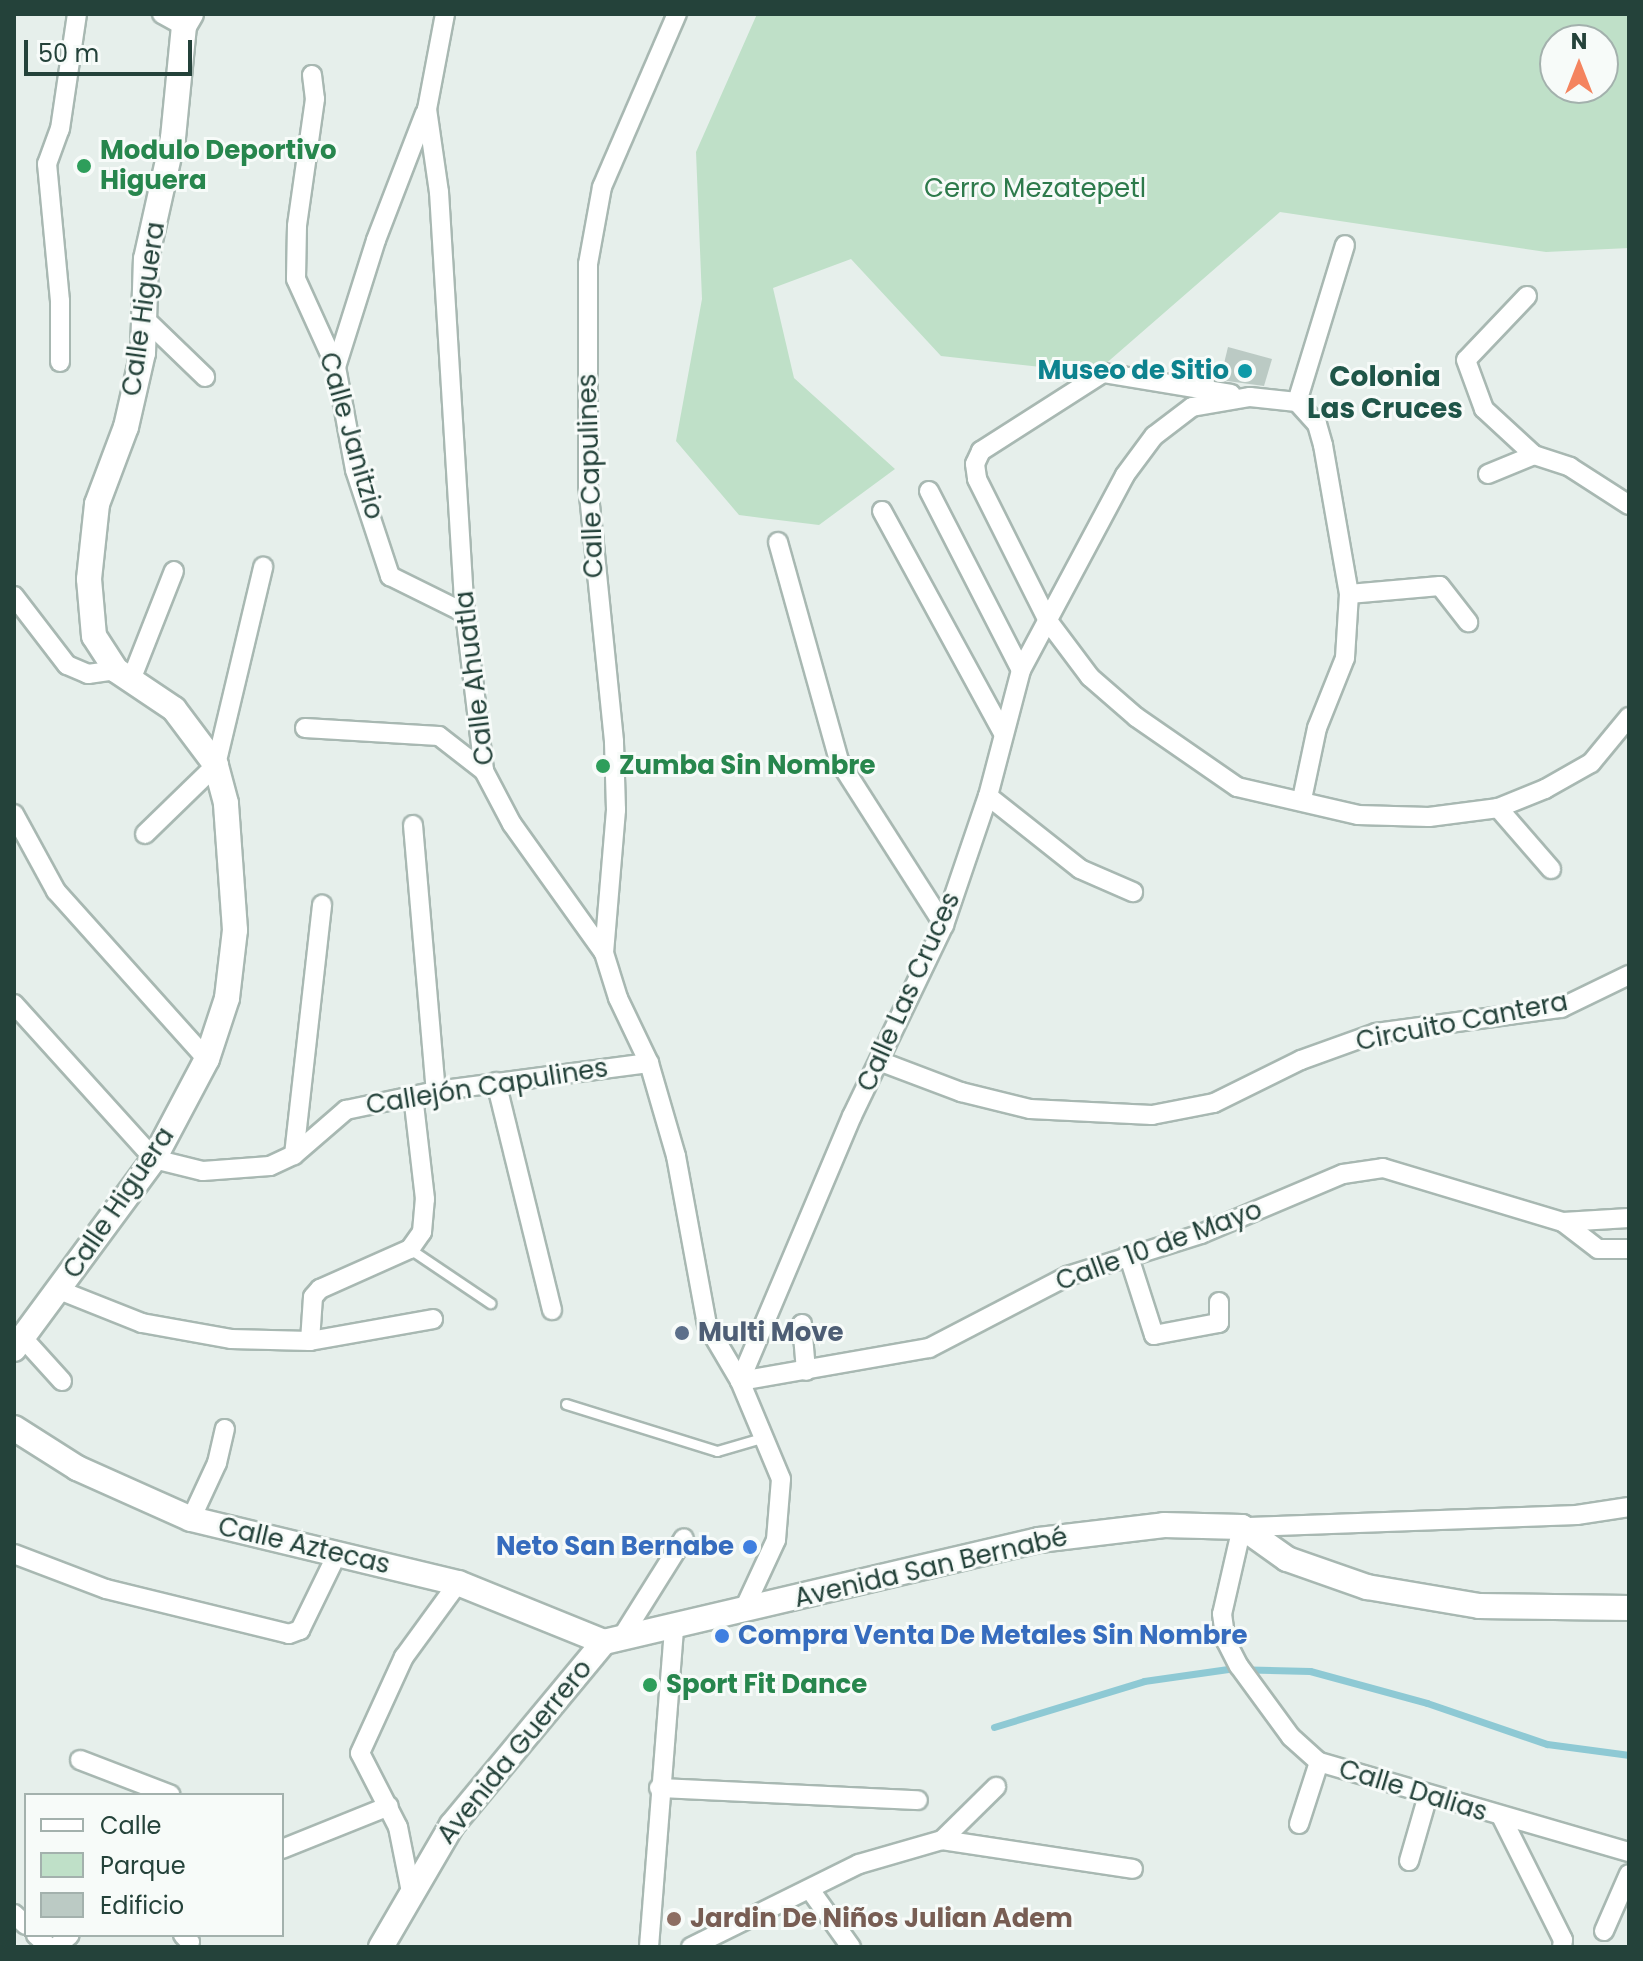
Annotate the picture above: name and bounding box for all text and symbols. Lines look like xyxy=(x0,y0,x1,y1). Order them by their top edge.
scale bar xyxy=(28,24,196,74)
north arrow xyxy=(1539,24,1619,104)
text: N xyxy=(1571,26,1587,57)
text: 50 m xyxy=(38,37,99,70)
place label: Modulo Deportivo Higuera xyxy=(100,135,337,196)
marker: Modulo Deportivo Higuera xyxy=(75,157,93,175)
park label: Cerro Mezatepetl xyxy=(924,173,1146,205)
street label: Calle Higuera xyxy=(116,220,172,398)
street label: Calle Janitzio xyxy=(312,349,390,523)
place label: Museo de Sitio xyxy=(1037,355,1229,387)
district label: Colonia Las Cruces xyxy=(1307,360,1463,426)
marker: Museo de Sitio xyxy=(1236,362,1254,380)
street label: Calle Capulines xyxy=(572,373,610,579)
street label: Calle Ahuatla xyxy=(449,589,501,767)
place label: Zumba Sin Nombre xyxy=(619,750,876,782)
marker: Zumba Sin Nombre xyxy=(594,757,612,775)
street label: Calle Las Cruces xyxy=(851,888,967,1096)
street label: Circuito Cantera xyxy=(1353,986,1571,1058)
street label: Callejón Capulines xyxy=(364,1052,610,1122)
street label: Calle Higuera xyxy=(57,1122,181,1284)
street label: Calle 10 de Mayo xyxy=(1052,1194,1266,1298)
place label: Multi Move xyxy=(698,1317,844,1349)
marker: Multi Move xyxy=(673,1324,691,1342)
street label: Calle Aztecas xyxy=(215,1511,393,1581)
street label: Avenida San Bernabé xyxy=(791,1521,1071,1615)
place label: Neto San Bernabe xyxy=(496,1531,734,1563)
marker: Neto San Bernabe xyxy=(741,1538,759,1556)
place label: Compra Venta De Metales Sin Nombre xyxy=(738,1620,1247,1652)
marker: Compra Venta De Metales Sin Nombre xyxy=(713,1627,731,1645)
street label: Avenida Guerrero xyxy=(431,1654,599,1850)
place label: Sport Fit Dance xyxy=(666,1669,867,1701)
marker: Sport Fit Dance xyxy=(641,1676,659,1694)
street label: Calle Dalias xyxy=(1335,1754,1491,1828)
legend xyxy=(24,1793,284,1937)
text: Calle xyxy=(100,1809,161,1842)
text: Parque xyxy=(100,1849,186,1882)
text: Edificio xyxy=(100,1889,184,1922)
place label: Jardin De Niños Julian Adem xyxy=(690,1903,1073,1935)
marker: Jardin De Niños Julian Adem xyxy=(665,1910,683,1928)

